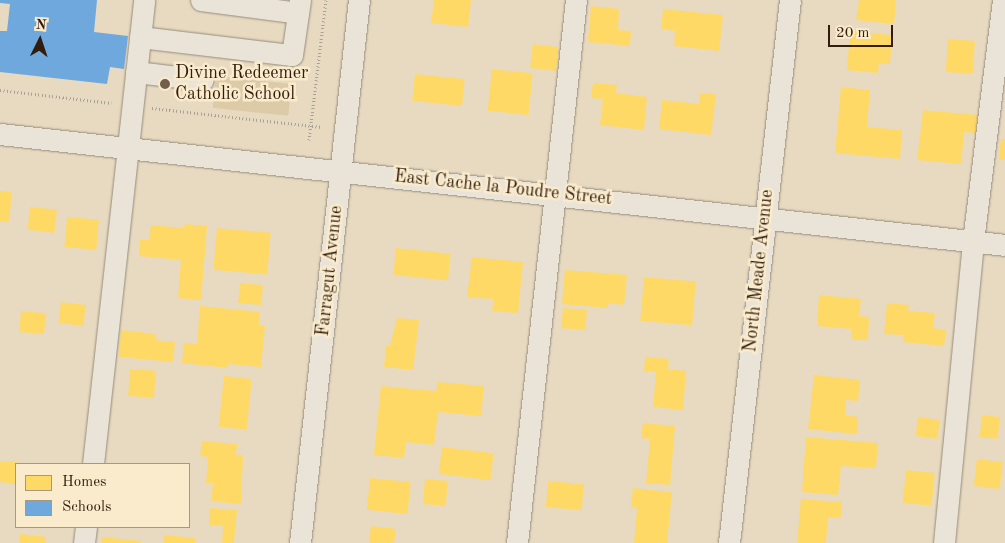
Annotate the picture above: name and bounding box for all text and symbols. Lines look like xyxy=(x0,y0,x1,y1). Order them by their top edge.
north arrow xyxy=(15,15,65,65)
scale bar xyxy=(830,15,895,47)
text: N xyxy=(35,18,47,32)
text: 20 m xyxy=(836,26,870,41)
place label: Divine Redeemer Catholic School xyxy=(175,63,308,106)
marker: Divine Redeemer Catholic School xyxy=(159,78,171,90)
street label: East Cache la Poudre Street xyxy=(393,166,613,210)
street label: North Meade Avenue xyxy=(740,189,778,353)
street label: Farragut Avenue xyxy=(312,205,348,337)
legend xyxy=(15,463,190,528)
text: Homes xyxy=(62,475,107,490)
text: Schools xyxy=(62,500,111,515)

